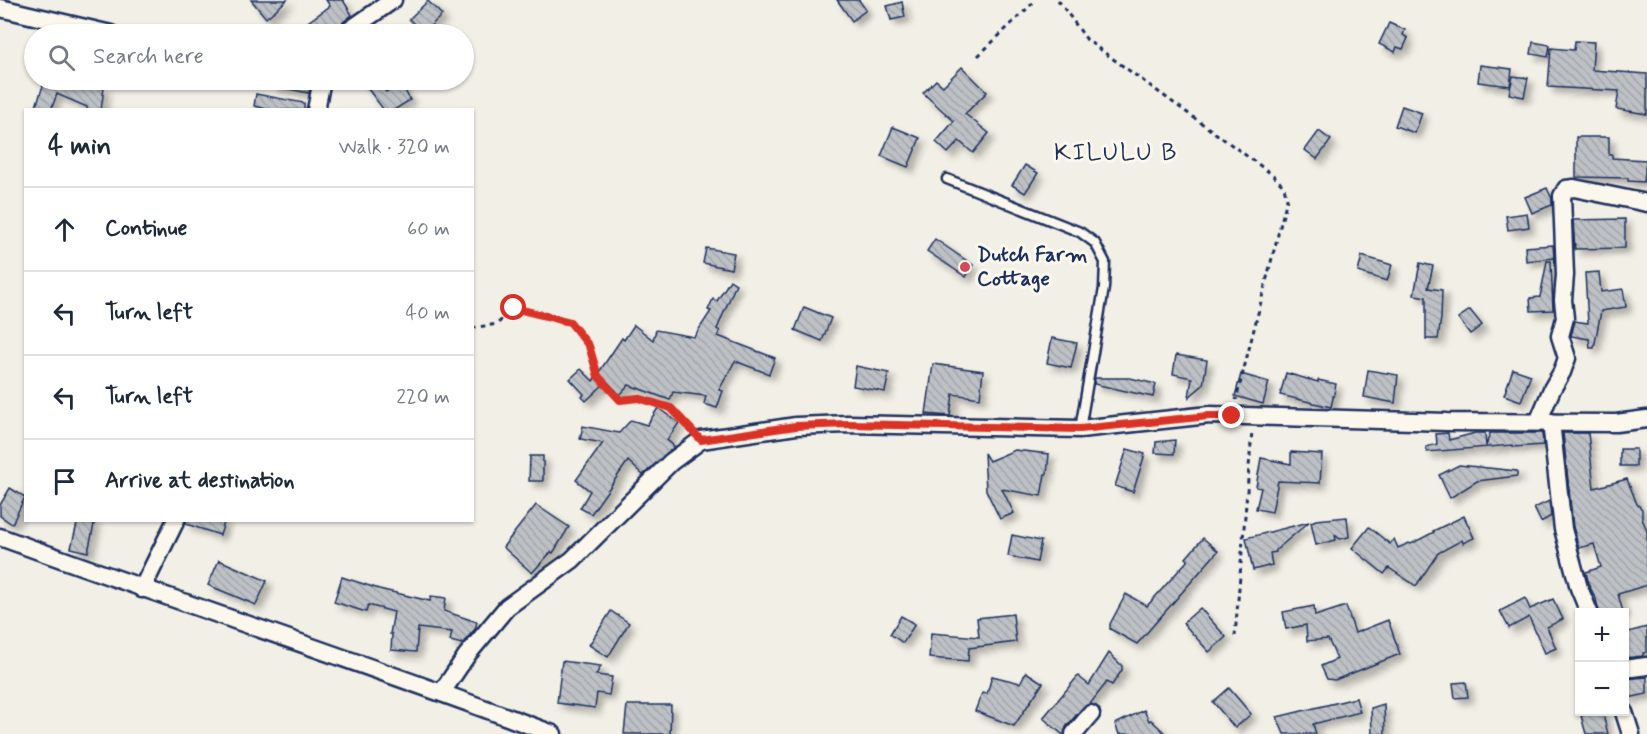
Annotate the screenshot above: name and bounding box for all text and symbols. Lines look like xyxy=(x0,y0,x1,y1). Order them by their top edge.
search box xyxy=(24,24,474,90)
icon: search xyxy=(45,41,78,74)
text: Search here xyxy=(93,43,204,71)
text: 4 min xyxy=(48,130,111,164)
text: Walk · 320 m xyxy=(338,134,450,161)
district label: KILULU B xyxy=(1054,138,1178,169)
icon: ahead xyxy=(48,213,81,246)
text: Continue xyxy=(105,215,187,243)
text: 60 m xyxy=(407,216,450,243)
place label: Dutch Farm Cottage xyxy=(977,241,1088,293)
marker: Dutch Farm Cottage xyxy=(958,260,972,274)
route start xyxy=(500,294,526,320)
icon: left xyxy=(48,297,81,330)
text: Turn left xyxy=(105,299,193,327)
text: 40 m xyxy=(406,300,450,327)
icon: left xyxy=(48,381,81,414)
text: Turn left xyxy=(105,383,193,411)
text: 220 m xyxy=(396,384,450,411)
route end xyxy=(1218,402,1244,428)
icon: arrive xyxy=(48,465,81,498)
text: Arrive at destination xyxy=(105,467,295,495)
map controls xyxy=(1575,608,1629,716)
button: + xyxy=(1575,608,1629,662)
button: − xyxy=(1575,662,1629,716)

